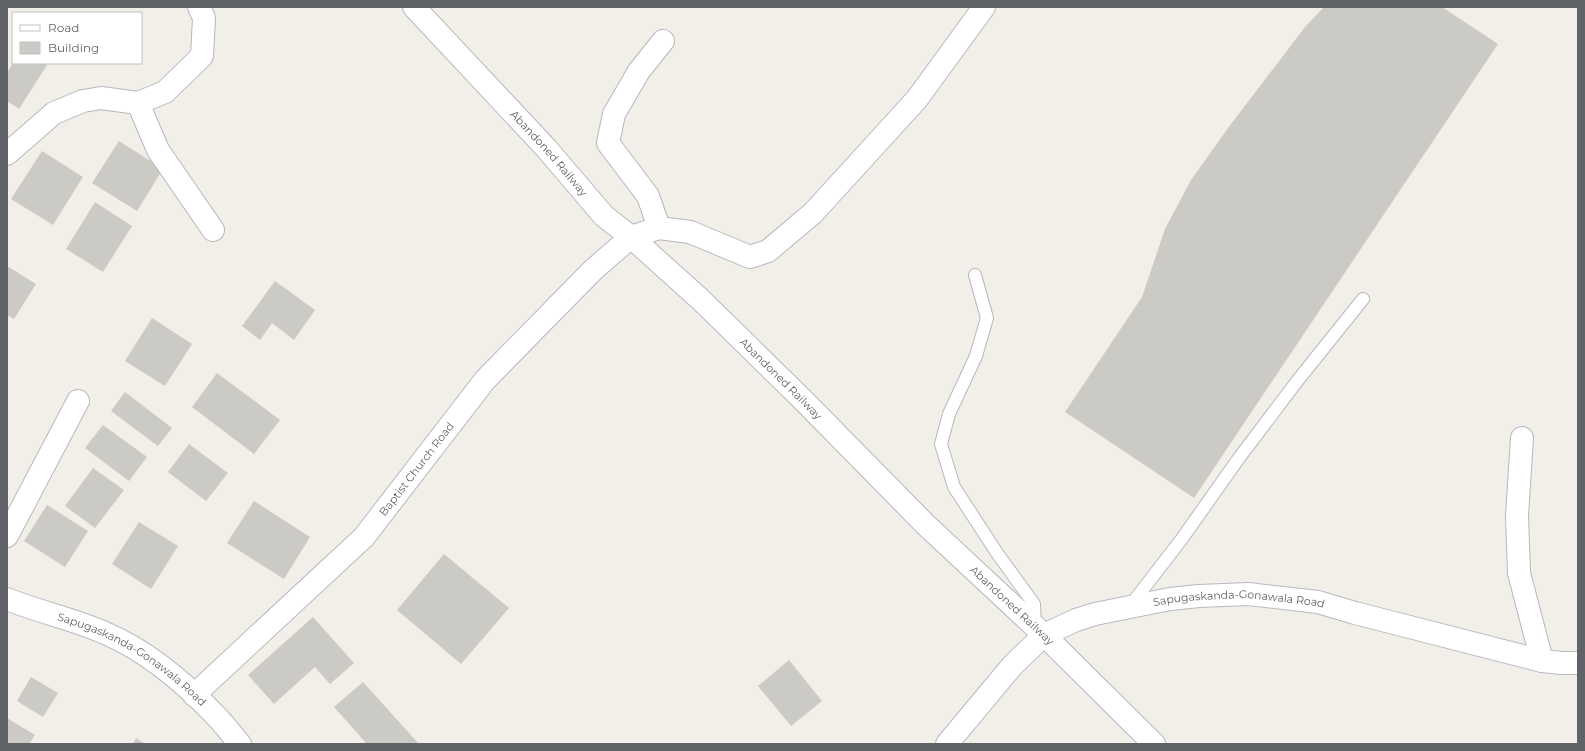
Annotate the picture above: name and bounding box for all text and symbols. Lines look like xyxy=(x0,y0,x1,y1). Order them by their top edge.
legend xyxy=(12,12,142,64)
text: Road xyxy=(48,20,79,35)
text: Building xyxy=(48,40,99,55)
street label: Abandoned Railway xyxy=(507,107,591,199)
street label: Abandoned Railway xyxy=(737,335,825,422)
street label: Baptist Church Road xyxy=(376,419,457,519)
street label: Abandoned Railway xyxy=(967,563,1057,648)
street label: Sapugaskanda-Gonawala Road xyxy=(1152,587,1327,611)
street label: Sapugaskanda-Gonawala Road xyxy=(56,610,209,709)

